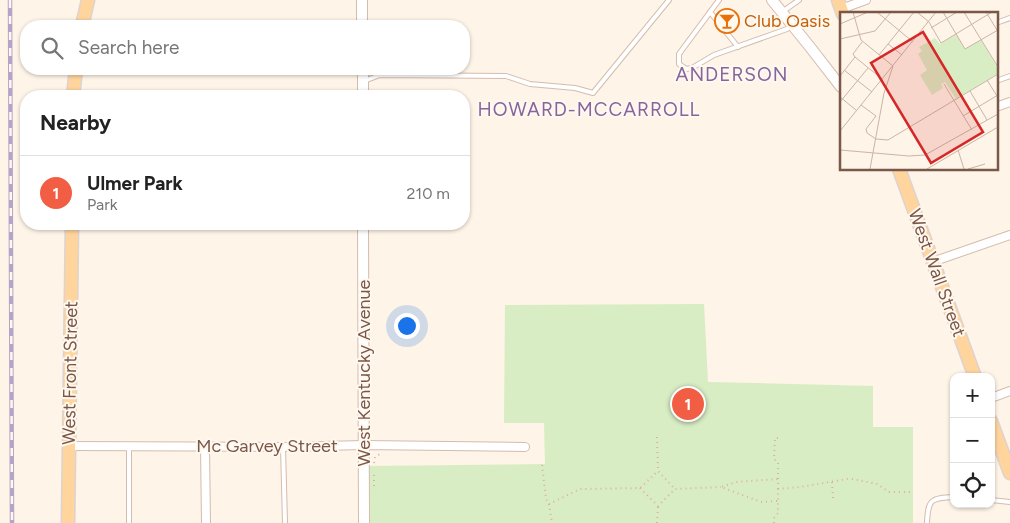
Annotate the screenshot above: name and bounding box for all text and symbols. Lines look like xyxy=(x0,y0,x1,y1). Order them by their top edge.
bar icon: Club Oasis xyxy=(714,8,740,34)
place label: Club Oasis xyxy=(744,10,830,32)
inset map xyxy=(840,12,998,170)
search box xyxy=(20,20,470,75)
icon: search xyxy=(38,34,66,62)
text: Search here xyxy=(78,36,180,59)
district label: ANDERSON xyxy=(676,63,788,86)
district label: HOWARD-MCCARROLL xyxy=(478,98,700,121)
text: Nearby xyxy=(40,110,111,135)
text: Ulmer Park xyxy=(87,172,183,195)
text: 1 xyxy=(53,184,59,203)
text: 210 m xyxy=(407,184,450,203)
text: Park xyxy=(87,195,117,214)
street label: West Wall Street xyxy=(904,206,970,340)
street label: West Kentucky Avenue xyxy=(353,279,375,466)
street label: West Front Street xyxy=(58,301,82,445)
your location xyxy=(394,313,420,339)
map controls xyxy=(950,373,995,508)
button: + xyxy=(950,373,995,418)
pin: 1 xyxy=(672,385,704,423)
button: − xyxy=(950,418,995,463)
street label: Mc Garvey Street xyxy=(196,435,338,457)
button: locate xyxy=(950,463,995,508)

